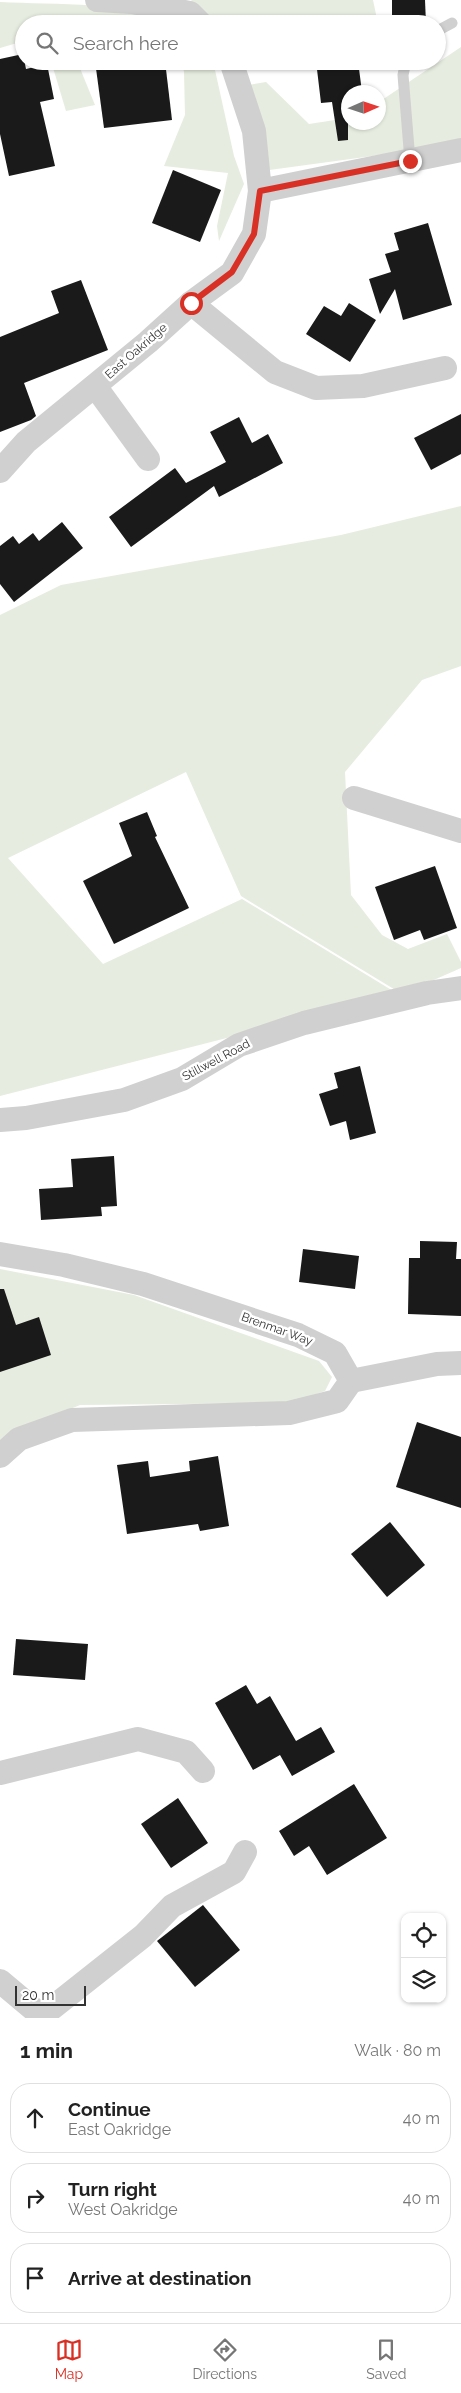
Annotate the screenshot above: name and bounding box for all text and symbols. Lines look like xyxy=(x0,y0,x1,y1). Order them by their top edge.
search box xyxy=(15,15,446,70)
icon: search xyxy=(33,29,61,57)
text: Search here xyxy=(73,32,179,54)
north arrow xyxy=(341,85,386,130)
route end xyxy=(399,150,422,173)
route start xyxy=(180,292,203,315)
street label: East Oakridge xyxy=(102,320,170,382)
street label: Stillwell Road xyxy=(180,1036,252,1084)
street label: Brenmar Way xyxy=(239,1310,315,1349)
map controls xyxy=(401,1913,446,2003)
button: locate xyxy=(401,1913,446,1958)
button: layers xyxy=(401,1958,446,2003)
scale bar xyxy=(15,1983,86,2006)
text: 20 m xyxy=(22,1987,54,2003)
text: 1 min xyxy=(20,2038,73,2063)
text: Walk · 80 m xyxy=(354,2041,441,2060)
text: Continue xyxy=(68,2098,151,2120)
icon: ahead xyxy=(21,2104,49,2132)
text: 40 m xyxy=(403,2109,440,2128)
text: East Oakridge xyxy=(68,2120,171,2139)
text: Turn right xyxy=(68,2178,157,2200)
icon: right xyxy=(21,2184,49,2212)
text: 40 m xyxy=(403,2189,440,2208)
text: West Oakridge xyxy=(68,2200,178,2219)
icon: arrive xyxy=(21,2264,49,2292)
text: Arrive at destination xyxy=(68,2267,252,2289)
tab: Map xyxy=(55,2336,83,2382)
tab: Directions xyxy=(192,2336,257,2382)
tab: Saved xyxy=(366,2336,406,2382)

